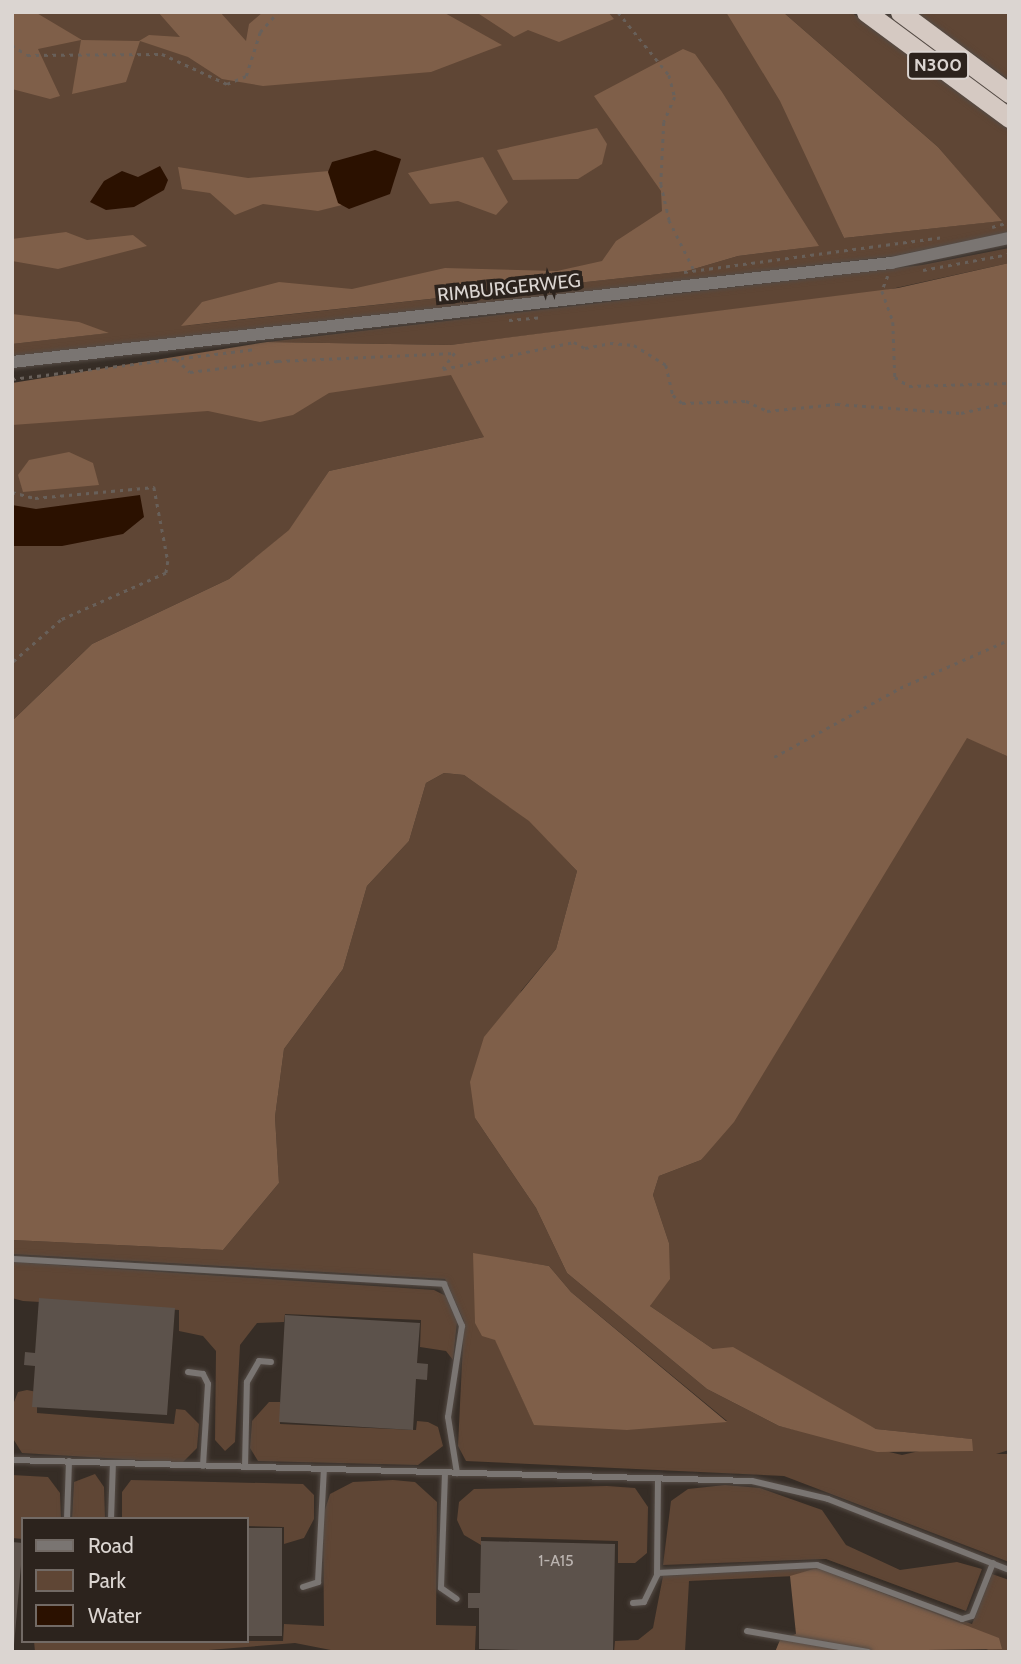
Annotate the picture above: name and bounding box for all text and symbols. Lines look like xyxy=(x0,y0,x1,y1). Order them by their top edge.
road number: N300 xyxy=(906,51,970,80)
street label: RIMBURGERWEG xyxy=(436,269,582,307)
legend xyxy=(21,1517,248,1643)
text: Road xyxy=(88,1533,134,1558)
house number: 1-A15 xyxy=(538,1551,574,1571)
text: Park xyxy=(88,1568,126,1593)
text: Water xyxy=(88,1603,141,1628)

